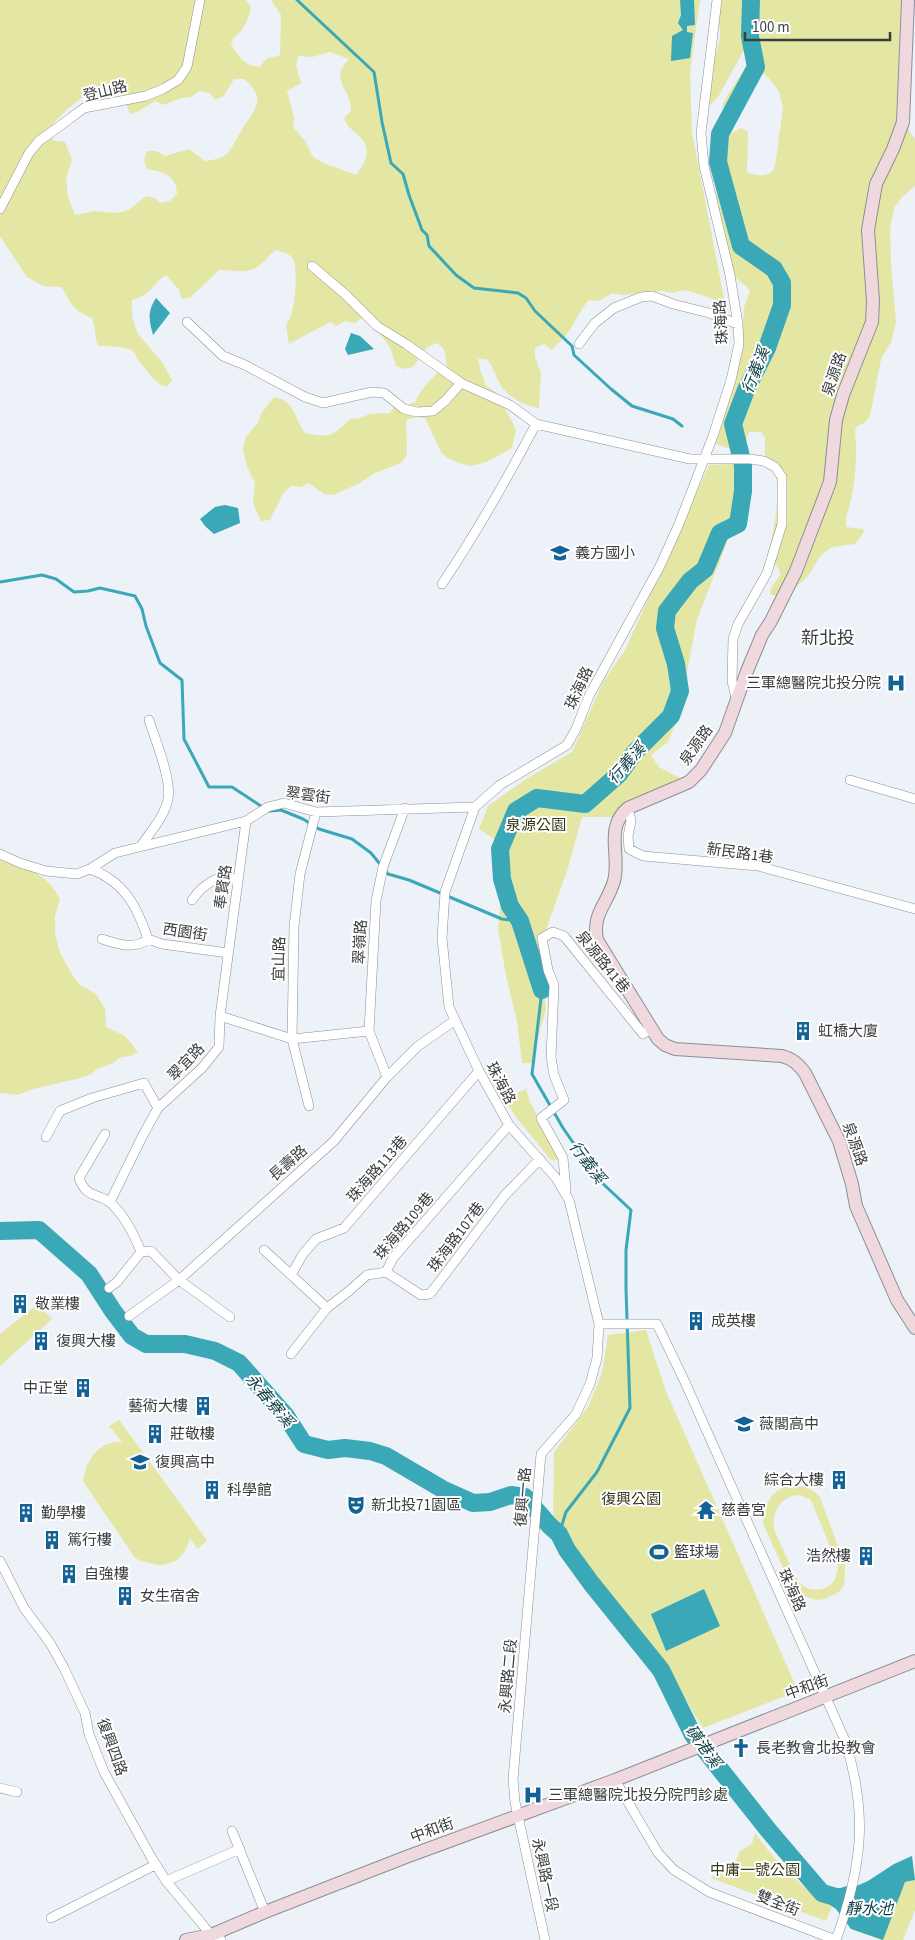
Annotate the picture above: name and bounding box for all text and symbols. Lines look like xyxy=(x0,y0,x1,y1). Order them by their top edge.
scale bar xyxy=(745,10,890,42)
text: 100 m xyxy=(752,17,790,38)
street label: 登山路 xyxy=(81,76,130,107)
street label: 珠海路 xyxy=(709,299,734,345)
water label: 行義溪 xyxy=(737,342,776,397)
street label: 泉源路 xyxy=(817,349,852,399)
school or university icon: 義方國小 xyxy=(549,542,571,564)
place label: 義方國小 xyxy=(575,543,635,564)
district label: 新北投 xyxy=(801,626,855,651)
street label: 珠海路 xyxy=(560,663,598,713)
hospital icon: 三軍總醫院北投分院 xyxy=(885,672,907,694)
place label: 三軍總醫院北投分院 xyxy=(746,673,881,694)
street label: 泉源路 xyxy=(675,721,718,770)
water label: 行義溪 xyxy=(603,737,652,789)
street label: 翠雲街 xyxy=(284,782,332,809)
park label: 泉源公園 xyxy=(506,815,566,836)
street label: 新民路1巷 xyxy=(705,838,775,869)
street label: 奉賢路 xyxy=(210,863,237,911)
street label: 西園街 xyxy=(161,919,209,946)
street label: 翠嶺路 xyxy=(349,919,372,965)
street label: 泉源路41巷 xyxy=(571,927,634,998)
street label: 宜山路 xyxy=(269,936,290,982)
building icon: 虹橋大廈 xyxy=(792,1020,814,1042)
place label: 虹橋大廈 xyxy=(818,1021,878,1042)
street label: 翠宜路 xyxy=(163,1039,210,1086)
street label: 珠海路 xyxy=(481,1058,520,1108)
street label: 泉源路 xyxy=(837,1119,872,1169)
street label: 珠海路113巷 xyxy=(342,1131,412,1207)
water label: 行義溪 xyxy=(564,1137,612,1190)
street label: 長壽路 xyxy=(265,1141,312,1186)
street label: 珠海路109巷 xyxy=(370,1188,439,1265)
street label: 珠海路107巷 xyxy=(423,1198,490,1277)
building icon: 敬業樓 xyxy=(9,1293,31,1315)
place label: 敬業樓 xyxy=(35,1294,80,1315)
building icon: 成英樓 xyxy=(685,1310,707,1332)
place label: 成英樓 xyxy=(711,1311,756,1332)
building icon: 復興大樓 xyxy=(30,1330,52,1352)
place label: 復興大樓 xyxy=(56,1331,116,1352)
water label: 永春寮溪 xyxy=(240,1369,300,1434)
building icon: 中正堂 xyxy=(72,1377,94,1399)
place label: 中正堂 xyxy=(23,1378,68,1399)
building icon: 藝術大樓 xyxy=(192,1395,214,1417)
place label: 藝術大樓 xyxy=(128,1396,188,1417)
school or university icon: 薇閣高中 xyxy=(733,1413,755,1435)
place label: 薇閣高中 xyxy=(759,1414,819,1435)
building icon: 莊敬樓 xyxy=(144,1423,166,1445)
place label: 莊敬樓 xyxy=(170,1424,215,1445)
school or university icon: 復興高中 xyxy=(129,1451,151,1473)
place label: 復興高中 xyxy=(155,1452,215,1473)
street label: 復興一路 xyxy=(510,1466,537,1528)
building icon: 綜合大樓 xyxy=(828,1469,850,1491)
place label: 綜合大樓 xyxy=(764,1470,824,1491)
building icon: 科學館 xyxy=(201,1479,223,1501)
place label: 科學館 xyxy=(227,1480,272,1501)
park label: 復興公園 xyxy=(601,1489,661,1510)
theatre icon: 新北投71園區 xyxy=(345,1494,367,1516)
place label: 新北投71園區 xyxy=(371,1495,461,1516)
temple icon: 慈善宮 xyxy=(695,1499,717,1521)
place label: 慈善宮 xyxy=(721,1500,766,1521)
building icon: 勤學樓 xyxy=(15,1502,37,1524)
place label: 勤學樓 xyxy=(41,1503,86,1524)
building icon: 篤行樓 xyxy=(41,1529,63,1551)
place label: 篤行樓 xyxy=(67,1530,112,1551)
sports icon: 籃球場 xyxy=(648,1541,670,1563)
place label: 籃球場 xyxy=(674,1542,719,1563)
building icon: 浩然樓 xyxy=(855,1545,877,1567)
place label: 浩然樓 xyxy=(806,1546,851,1567)
building icon: 自強樓 xyxy=(58,1563,80,1585)
place label: 自強樓 xyxy=(84,1564,129,1585)
street label: 珠海路 xyxy=(773,1565,810,1615)
building icon: 女生宿舍 xyxy=(114,1585,136,1607)
place label: 女生宿舍 xyxy=(140,1586,200,1607)
street label: 永興路二段 xyxy=(495,1638,522,1714)
street label: 中和街 xyxy=(782,1670,832,1705)
street label: 復興四路 xyxy=(91,1715,132,1779)
water label: 磺港溪 xyxy=(680,1721,727,1774)
church icon: 長老教會北投教會 xyxy=(730,1737,752,1759)
place label: 長老教會北投教會 xyxy=(756,1738,876,1759)
hospital icon: 三軍總醫院北投分院門診處 xyxy=(522,1784,544,1806)
place label: 三軍總醫院北投分院門診處 xyxy=(548,1785,728,1806)
street label: 中和街 xyxy=(407,1813,457,1848)
street label: 永興路一段 xyxy=(526,1836,563,1914)
park label: 中庸一號公園 xyxy=(710,1860,800,1881)
street label: 雙全街 xyxy=(753,1886,803,1921)
water label: 靜水池 xyxy=(845,1898,895,1920)

